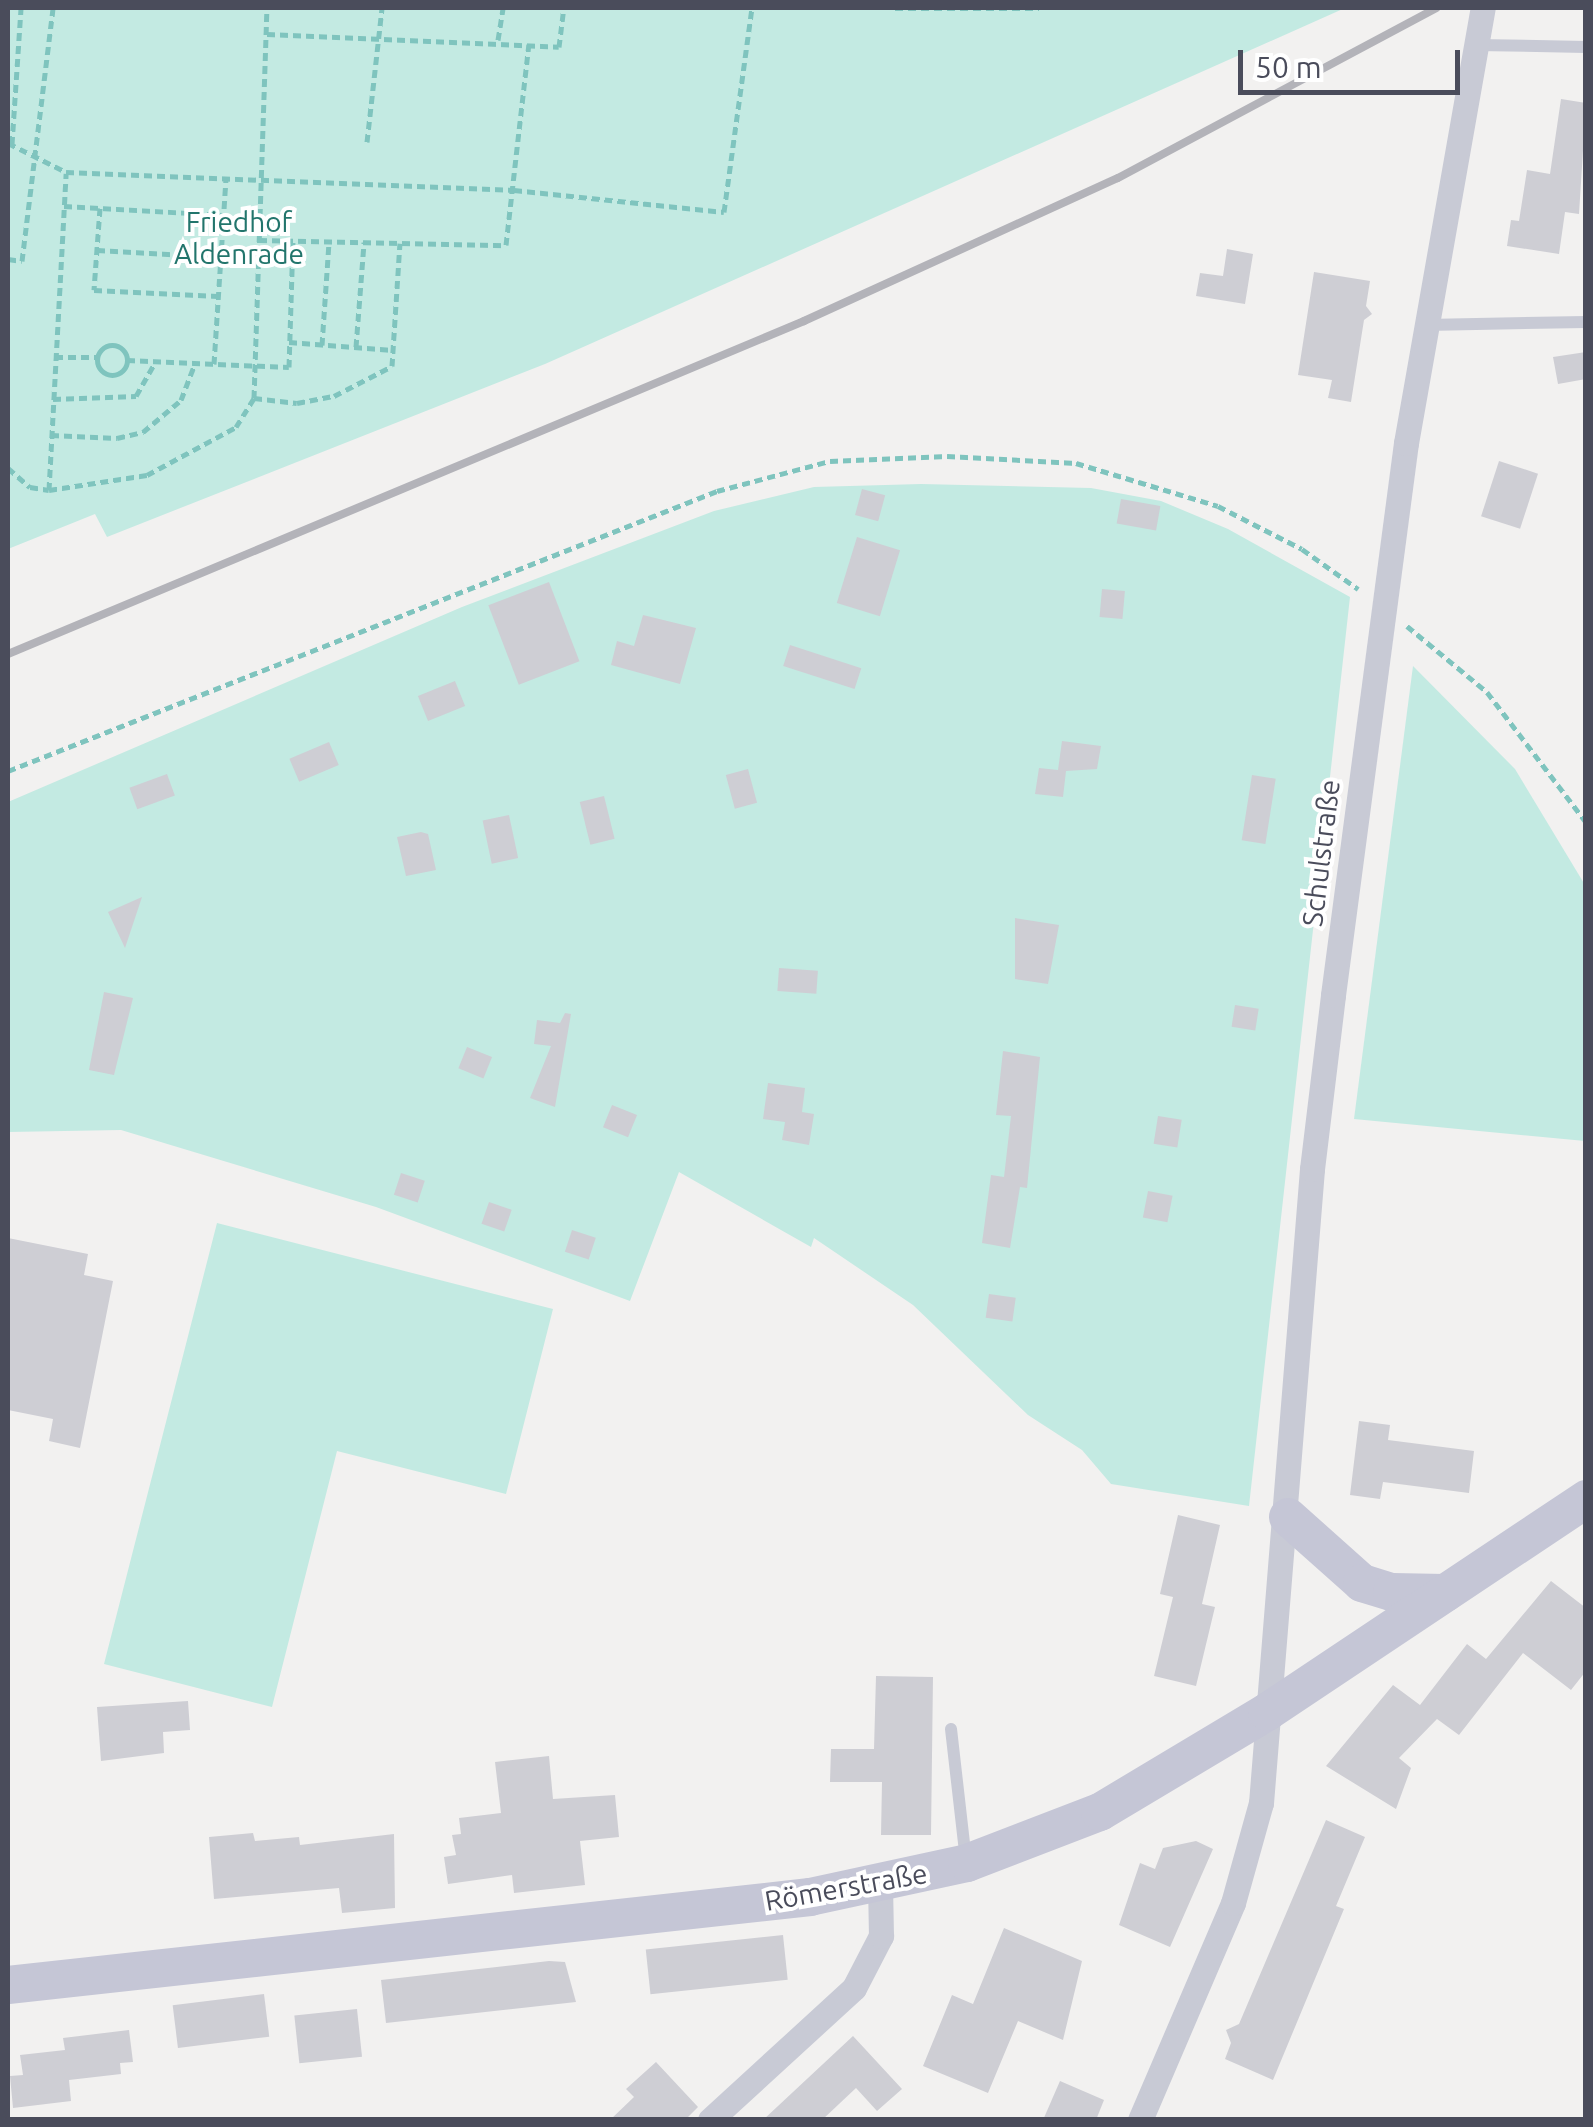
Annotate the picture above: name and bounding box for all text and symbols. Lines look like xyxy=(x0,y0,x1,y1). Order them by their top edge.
scale bar xyxy=(1243,30,1466,92)
text: 50 m xyxy=(1255,50,1322,84)
park label: Friedhof Aldenrade xyxy=(174,205,304,271)
street label: Schulstraße xyxy=(1295,778,1347,928)
street label: Römerstraße xyxy=(762,1856,930,1918)

